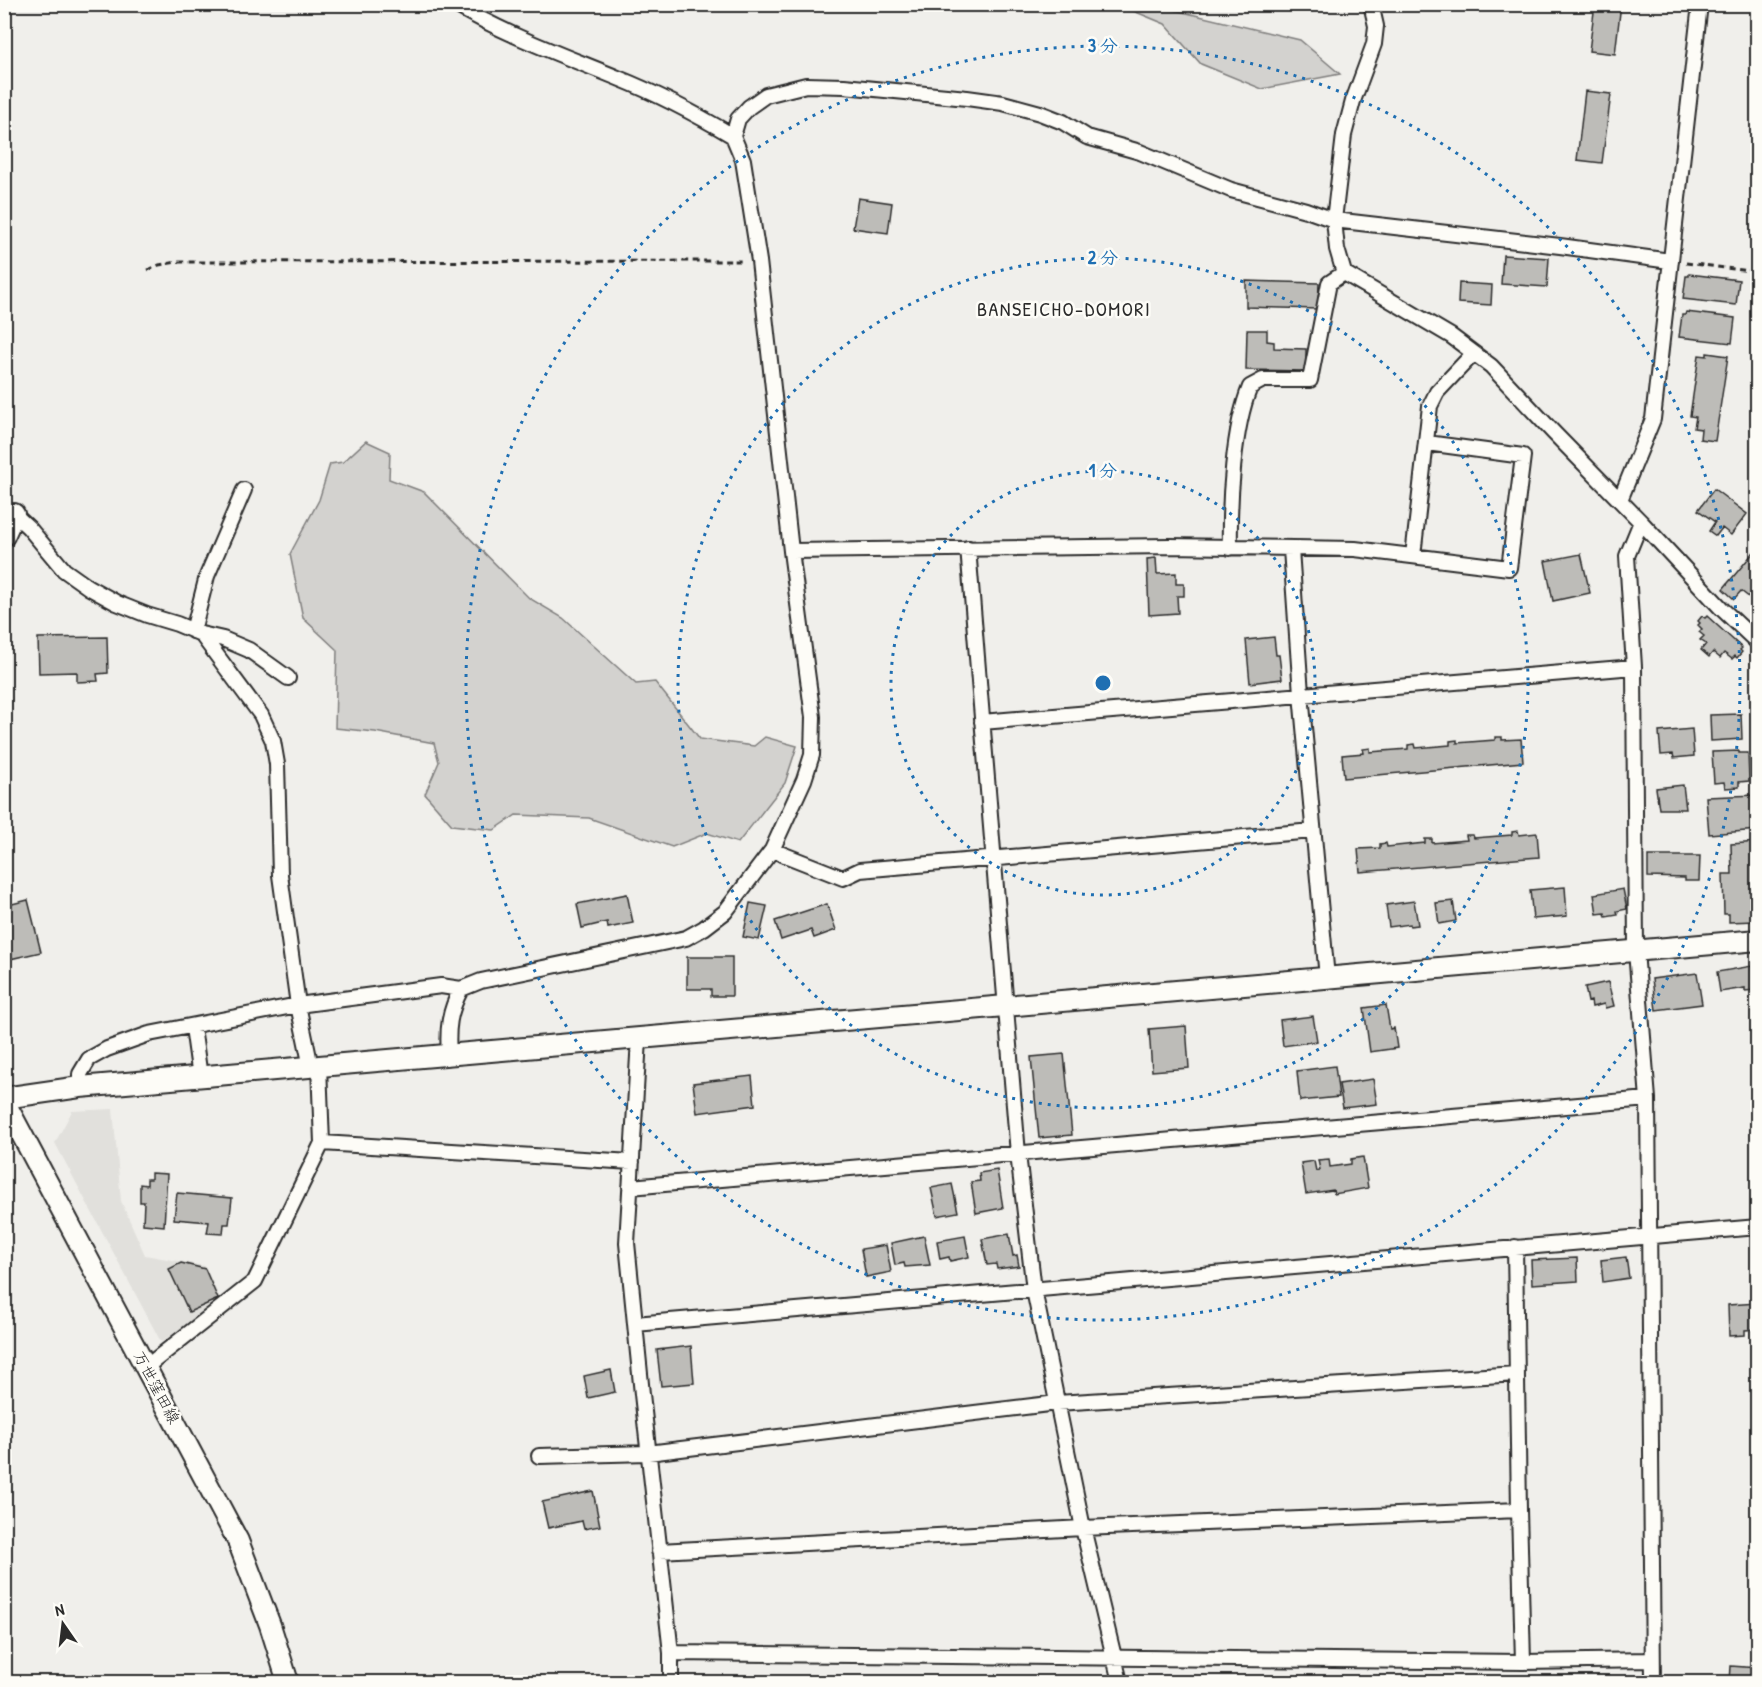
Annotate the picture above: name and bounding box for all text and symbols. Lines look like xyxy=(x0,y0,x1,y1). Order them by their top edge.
text: 3 分 xyxy=(1088,33,1118,58)
text: 2 分 xyxy=(1088,245,1118,270)
district label: BANSEICHO-DOMORI xyxy=(977,295,1151,322)
text: 1 分 xyxy=(1089,458,1117,483)
centre of rings xyxy=(1093,673,1113,693)
street label: 万世窪田線 xyxy=(129,1347,185,1427)
north arrow xyxy=(33,1594,93,1654)
text: N xyxy=(53,1598,67,1621)

